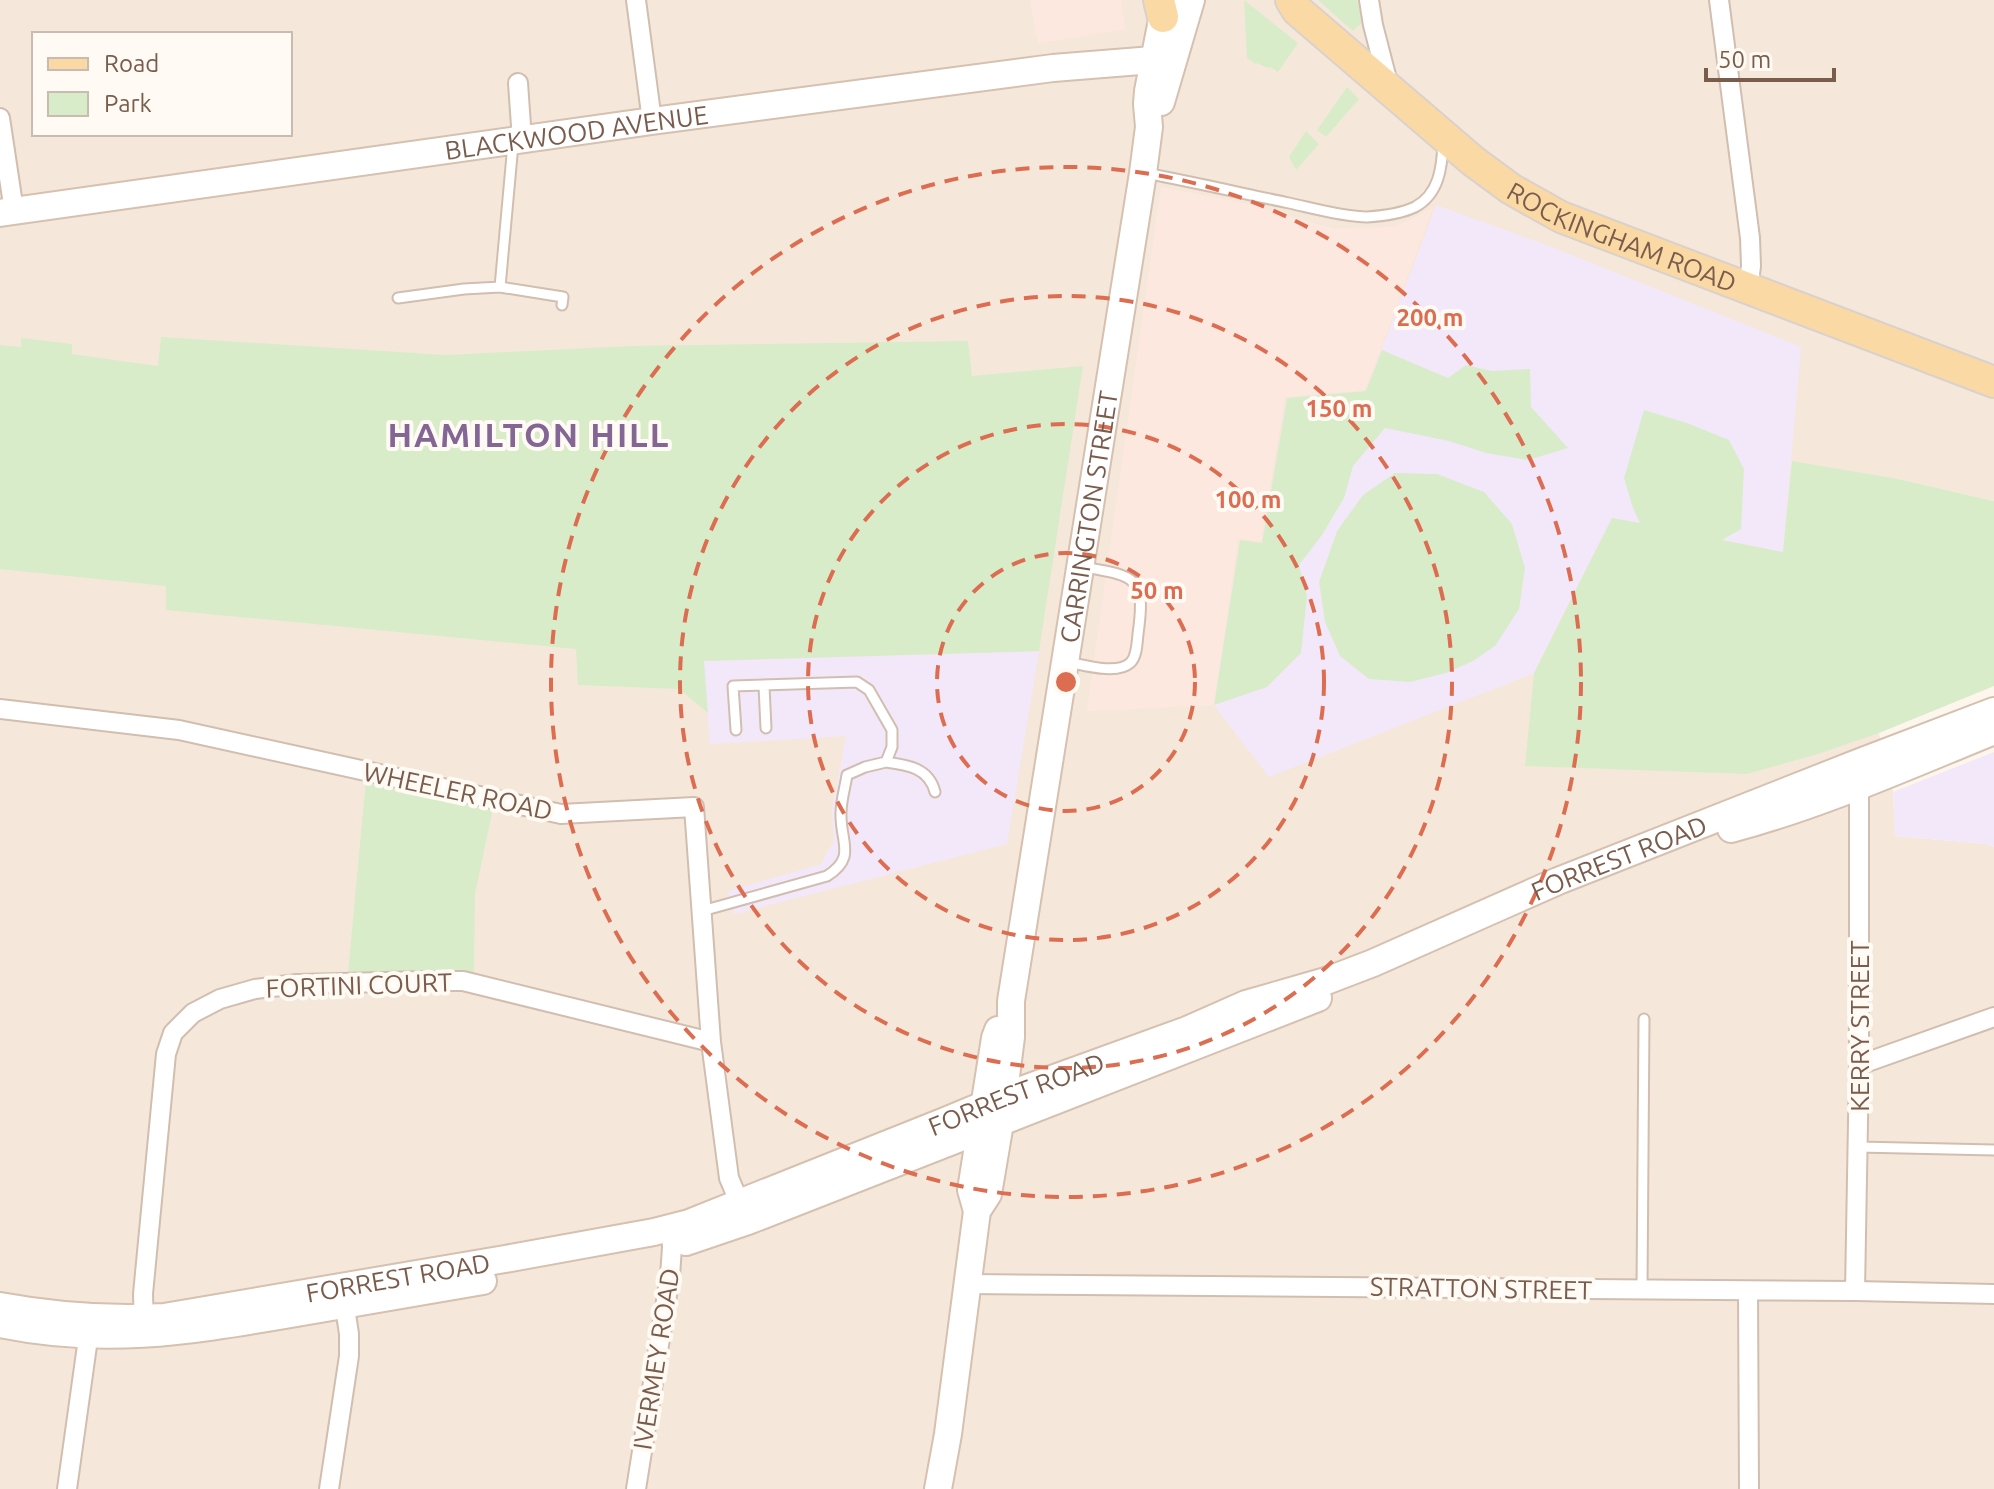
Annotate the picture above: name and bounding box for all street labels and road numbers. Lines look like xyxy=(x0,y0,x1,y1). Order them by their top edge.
street label: BLACKWOOD AVENUE xyxy=(443,99,710,165)
street label: ROCKINGHAM ROAD xyxy=(1503,176,1741,297)
street label: CARRINGTON STREET xyxy=(1054,389,1123,645)
street label: WHEELER ROAD xyxy=(361,757,555,825)
street label: FORREST ROAD xyxy=(1527,809,1711,906)
street label: KERRY STREET xyxy=(1845,940,1874,1112)
street label: FORTINI COURT xyxy=(265,967,453,1003)
street label: FORREST ROAD xyxy=(924,1047,1108,1141)
street label: FORREST ROAD xyxy=(304,1247,492,1307)
street label: IVERMEY ROAD xyxy=(627,1266,685,1452)
street label: STRATTON STREET xyxy=(1370,1272,1592,1304)

